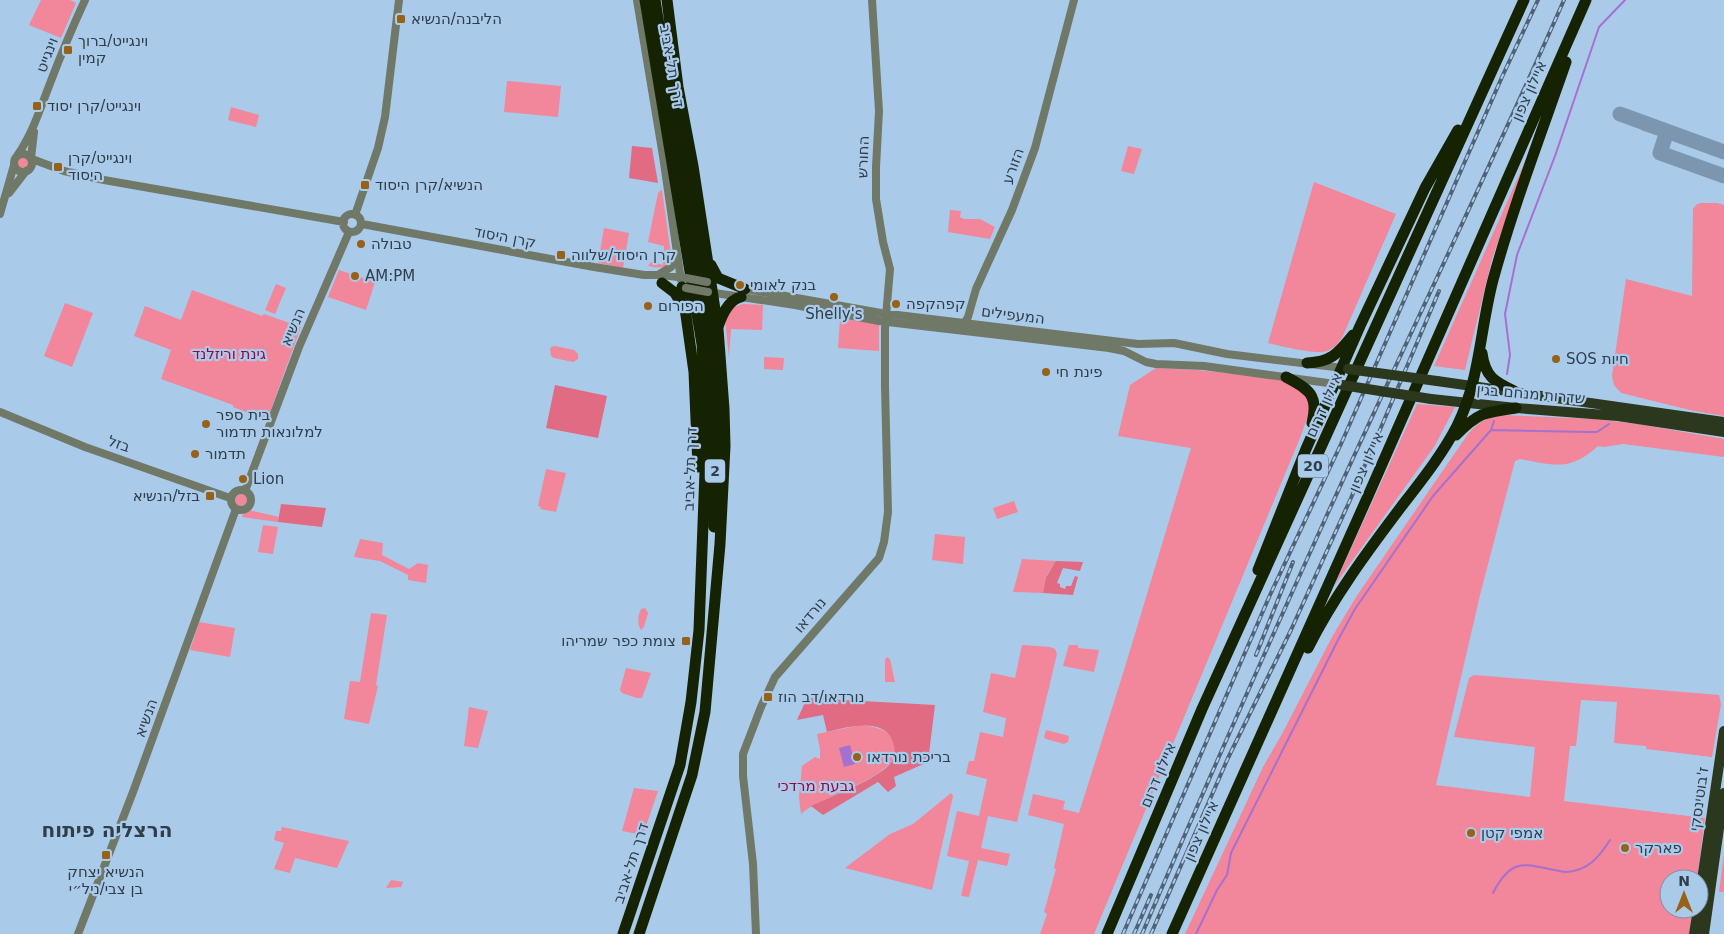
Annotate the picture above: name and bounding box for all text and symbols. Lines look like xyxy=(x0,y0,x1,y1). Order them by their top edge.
place label: הליבנה/הנשיא xyxy=(411,10,502,28)
marker: הליבנה/הנשיא xyxy=(395,13,407,25)
street label: דרך תל-אביב xyxy=(656,23,688,109)
place label: וינגייט/ברוך קמין xyxy=(78,32,148,67)
street label: וינגייט xyxy=(32,35,62,75)
marker: וינגייט/ברוך קמין xyxy=(62,44,74,56)
street label: איילון צפון xyxy=(1508,58,1550,124)
place label: וינגייט/קרן יסוד xyxy=(47,97,141,115)
marker: וינגייט/קרן יסוד xyxy=(31,100,43,112)
street label: החורש xyxy=(853,135,873,179)
street label: הזורע xyxy=(998,146,1028,186)
place label: וינגייט/קרן היסוד xyxy=(68,149,132,184)
marker: וינגייט/קרן היסוד xyxy=(52,161,64,173)
place label: הנשיא/קרן היסוד xyxy=(375,176,483,194)
marker: הנשיא/קרן היסוד xyxy=(359,179,371,191)
street label: קרן היסוד xyxy=(472,222,538,252)
place label: טבולה xyxy=(371,235,412,253)
marker: טבולה xyxy=(355,238,367,250)
place label: קרן היסוד/שלווה xyxy=(571,246,676,264)
marker: קרן היסוד/שלווה xyxy=(555,249,567,261)
place label: AM:PM xyxy=(365,267,415,285)
marker: AM:PM xyxy=(349,270,361,282)
place label: בנק לאומי xyxy=(750,276,817,294)
marker: בנק לאומי xyxy=(734,279,746,291)
marker: Shelly's xyxy=(828,291,840,303)
place label: קפהקפה xyxy=(906,295,966,313)
place label: הפורום xyxy=(658,297,704,315)
marker: קפהקפה xyxy=(890,298,902,310)
marker: הפורום xyxy=(642,300,654,312)
street label: המעפילים xyxy=(980,302,1046,328)
street label: הנשיא xyxy=(277,305,309,349)
place label: Shelly's xyxy=(805,305,863,323)
park label: גינת וריזלנד xyxy=(192,345,266,363)
place label: SOS חיות xyxy=(1566,350,1629,368)
marker: SOS חיות xyxy=(1550,353,1562,365)
place label: פינת חי xyxy=(1056,363,1103,381)
marker: פינת חי xyxy=(1040,366,1052,378)
street label: איילון דרום xyxy=(1302,370,1346,440)
street label: שדרות מנחם בגין xyxy=(1476,380,1586,408)
place label: בית ספר למלונאות תדמור xyxy=(216,406,323,441)
marker: בית ספר למלונאות תדמור xyxy=(200,418,212,430)
street label: דרך תל-אביב xyxy=(680,427,700,511)
street label: איילון צפון xyxy=(1345,429,1387,495)
street label: בזל xyxy=(105,432,133,456)
place label: תדמור xyxy=(205,445,246,463)
marker: תדמור xyxy=(189,448,201,460)
road number: 20 xyxy=(1298,454,1328,478)
road number: 2 xyxy=(705,460,725,482)
place label: Lion xyxy=(253,470,284,488)
marker: Lion xyxy=(237,473,249,485)
place label: בזל/הנשיא xyxy=(133,487,200,505)
marker: בזל/הנשיא xyxy=(204,490,216,502)
street label: נורדאו xyxy=(790,594,830,636)
place label: צומת כפר שמריהו xyxy=(561,632,676,650)
marker: צומת כפר שמריהו xyxy=(680,635,692,647)
place label: נורדאו/דב הוז xyxy=(778,688,865,706)
marker: נורדאו/דב הוז xyxy=(762,691,774,703)
street label: הנשיא xyxy=(131,696,161,740)
street label: איילון דרום xyxy=(1136,740,1180,810)
place label: בריכת נורדאו xyxy=(867,748,951,766)
marker: בריכת נורדאו xyxy=(851,751,863,763)
street label: ז'בוטינסקי xyxy=(1686,766,1712,832)
park label: גבעת מרדכי xyxy=(778,777,855,795)
street label: איילון צפון xyxy=(1180,798,1222,864)
district label: הרצליה פיתוח xyxy=(42,818,172,842)
street label: דרך תל-אביב xyxy=(609,820,653,906)
place label: אמפי קטן xyxy=(1481,824,1543,842)
marker: אמפי קטן xyxy=(1465,827,1477,839)
place label: פארקר xyxy=(1635,839,1682,857)
marker: פארקר xyxy=(1619,842,1631,854)
marker: הנשיא יצחק בן צבי/ניל״י xyxy=(100,849,112,861)
place label: הנשיא יצחק בן צבי/ניל״י xyxy=(67,863,145,898)
north arrow xyxy=(1659,869,1709,919)
text: N xyxy=(1678,873,1690,889)

